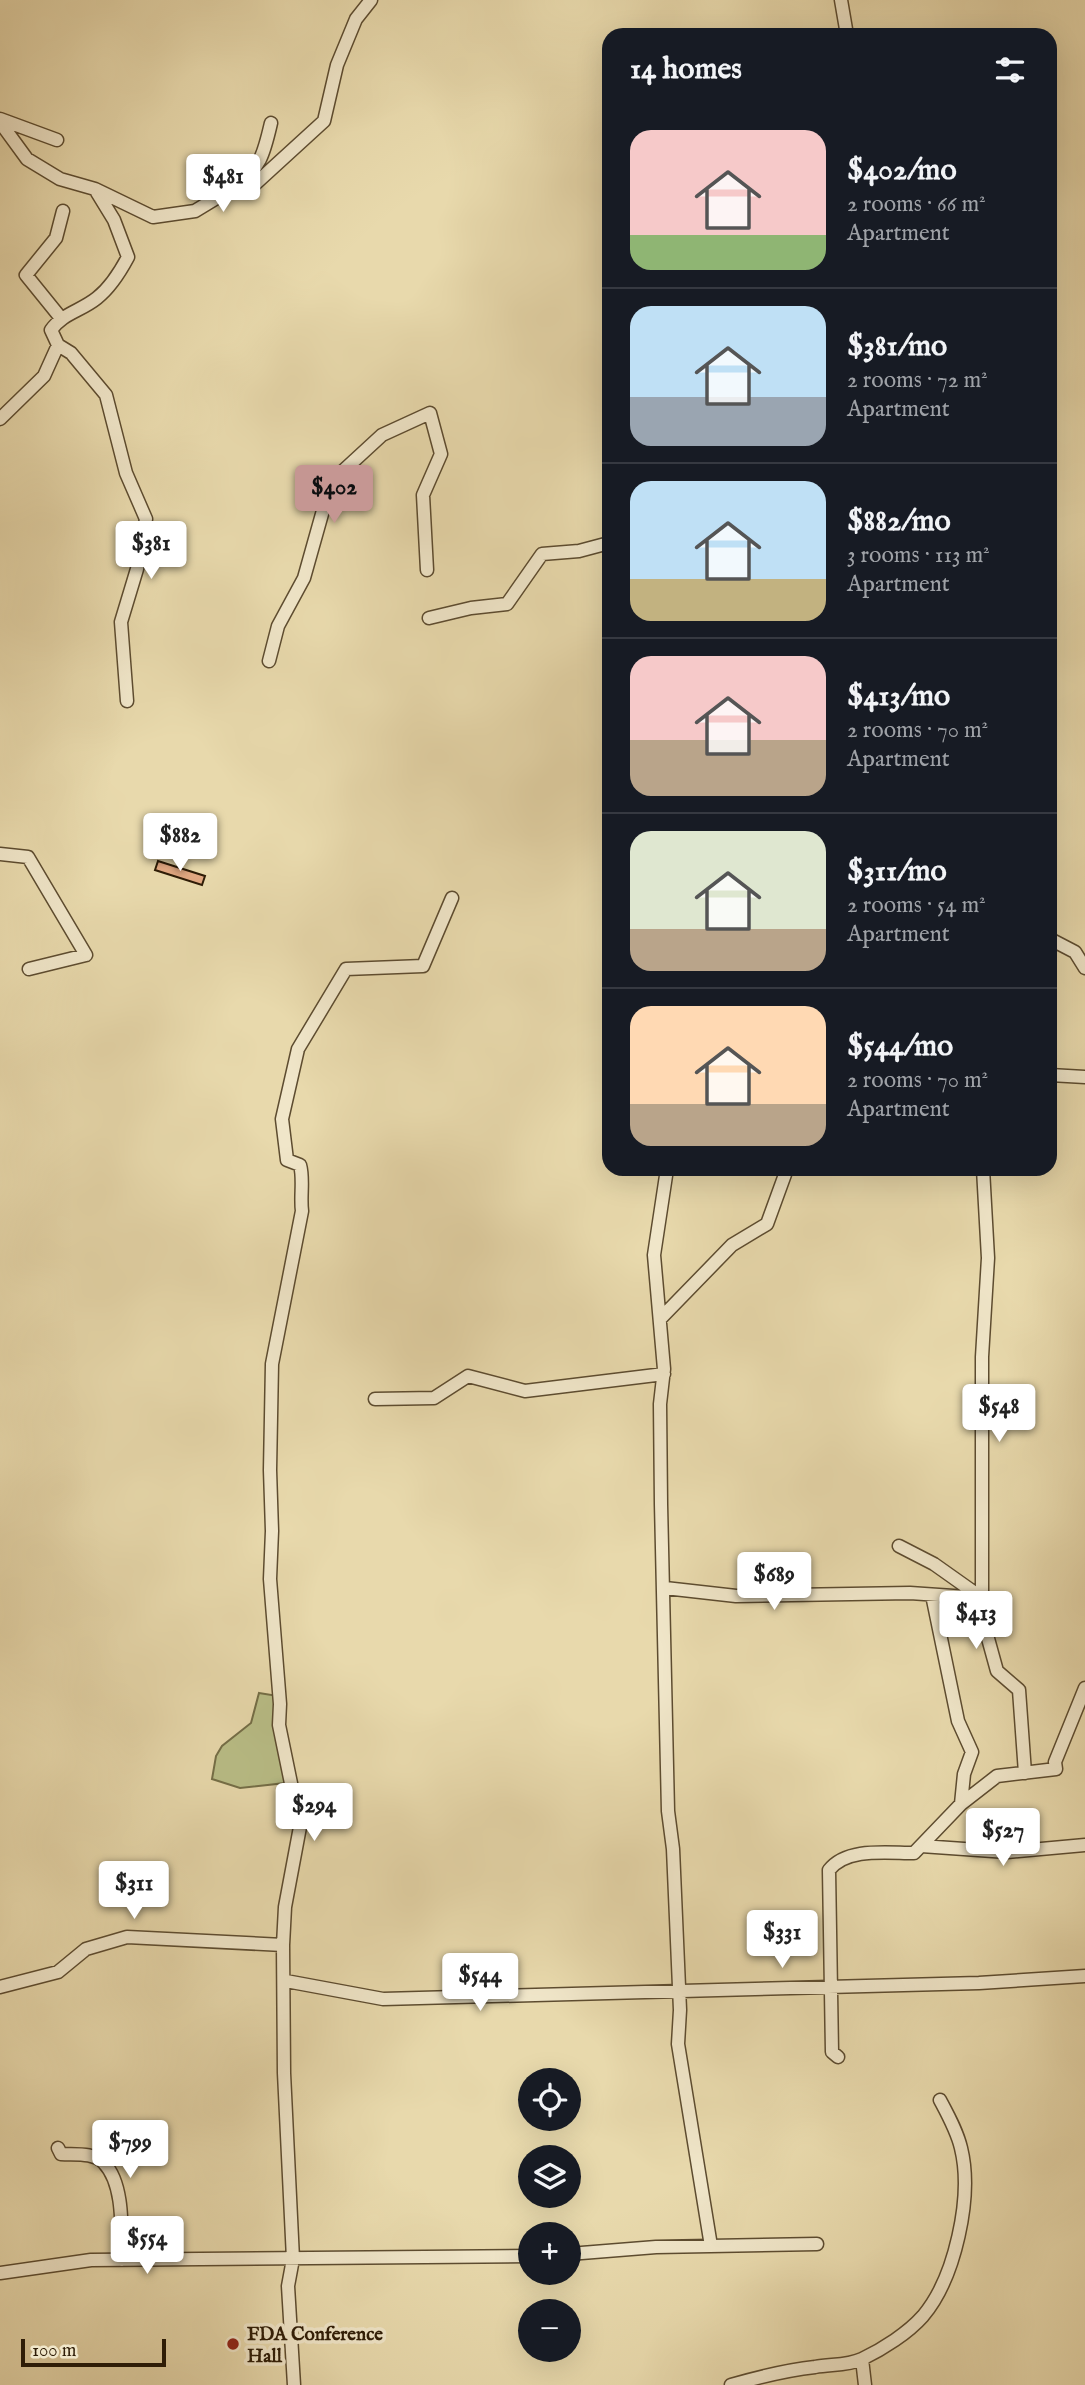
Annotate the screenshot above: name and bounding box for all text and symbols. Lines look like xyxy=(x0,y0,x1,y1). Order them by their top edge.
text: 14 homes xyxy=(630,51,742,89)
icon: filters xyxy=(991,51,1029,89)
text: $402/mo xyxy=(847,152,957,190)
pin: $481 xyxy=(182,154,264,214)
icon: home xyxy=(686,158,770,242)
text: $481 xyxy=(202,162,244,191)
text: 2 rooms · 66 m² xyxy=(847,190,986,219)
text: Apartment xyxy=(847,219,950,248)
text: $381/mo xyxy=(847,328,947,366)
icon: home xyxy=(686,334,770,418)
text: 2 rooms · 72 m² xyxy=(847,366,988,395)
text: Apartment xyxy=(847,395,950,424)
pin: $402 xyxy=(293,466,375,525)
text: $402 xyxy=(311,473,357,502)
text: $882/mo xyxy=(847,503,951,541)
icon: home xyxy=(686,509,770,593)
pin: $381 xyxy=(110,522,192,581)
text: $381 xyxy=(132,529,170,558)
text: 3 rooms · 113 m² xyxy=(847,541,990,570)
text: Apartment xyxy=(847,570,950,599)
text: $413/mo xyxy=(847,678,950,716)
icon: home xyxy=(686,684,770,768)
text: 2 rooms · 70 m² xyxy=(847,716,988,745)
text: Apartment xyxy=(847,745,950,774)
pin: $882 xyxy=(139,814,221,873)
text: $882 xyxy=(159,821,201,850)
text: $311/mo xyxy=(847,853,947,891)
icon: home xyxy=(686,859,770,943)
text: 2 rooms · 54 m² xyxy=(847,891,986,920)
text: Apartment xyxy=(847,920,950,949)
text: $544/mo xyxy=(847,1028,953,1066)
icon: home xyxy=(686,1034,770,1118)
text: 2 rooms · 70 m² xyxy=(847,1066,988,1095)
text: Apartment xyxy=(847,1095,950,1124)
pin: $548 xyxy=(958,1384,1040,1444)
text: $548 xyxy=(978,1392,1020,1421)
pin: $689 xyxy=(733,1552,815,1612)
text: $689 xyxy=(753,1560,795,1589)
pin: $413 xyxy=(935,1592,1017,1651)
text: $413 xyxy=(955,1599,997,1628)
pin: $294 xyxy=(273,1784,355,1843)
text: $294 xyxy=(292,1791,336,1820)
pin: $527 xyxy=(962,1808,1044,1868)
text: $527 xyxy=(982,1816,1024,1845)
pin: $311 xyxy=(93,1862,175,1921)
text: $311 xyxy=(115,1869,153,1898)
pin: $331 xyxy=(741,1910,823,1970)
text: $331 xyxy=(763,1918,801,1947)
pin: $544 xyxy=(439,1954,521,2013)
text: $544 xyxy=(458,1961,502,1990)
map controls xyxy=(518,2068,581,2362)
button: locate xyxy=(518,2068,581,2131)
pin: $799 xyxy=(89,2120,171,2180)
text: $799 xyxy=(108,2128,152,2157)
button: layers xyxy=(518,2145,581,2208)
pin: $554 xyxy=(106,2216,188,2276)
button: + xyxy=(518,2222,581,2285)
text: $554 xyxy=(127,2224,167,2253)
button: − xyxy=(518,2299,581,2362)
place label: FDA Conference Hall xyxy=(247,2323,383,2369)
scale bar xyxy=(21,2336,166,2368)
marker: FDA Conference Hall xyxy=(225,2336,241,2352)
text: 100 m xyxy=(32,2339,76,2363)

